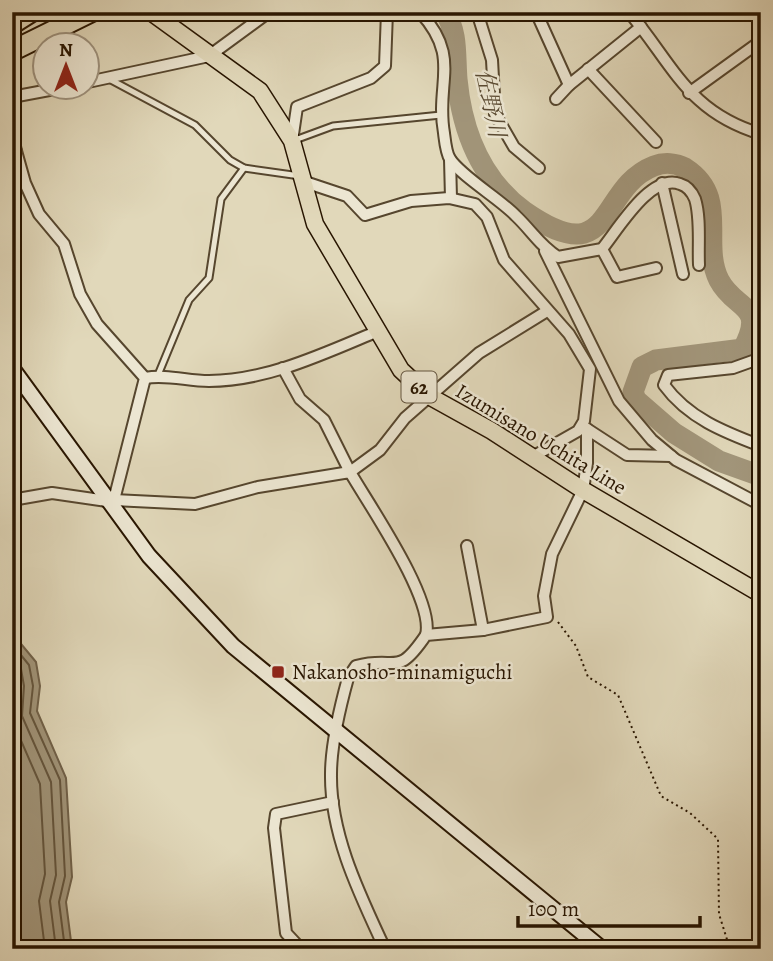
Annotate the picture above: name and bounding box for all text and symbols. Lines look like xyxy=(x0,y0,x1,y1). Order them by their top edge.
north arrow xyxy=(32,32,102,102)
text: N xyxy=(59,37,73,63)
water label: 佐野川 xyxy=(468,66,513,143)
road number: 62 xyxy=(402,372,436,402)
street label: Izumisano Uchita Line xyxy=(450,377,632,501)
place label: Nakanosho-minamiguchi xyxy=(292,658,512,686)
marker: Nakanosho-minamiguchi xyxy=(270,664,286,680)
scale bar xyxy=(518,884,700,928)
text: 100 m xyxy=(528,895,579,923)

